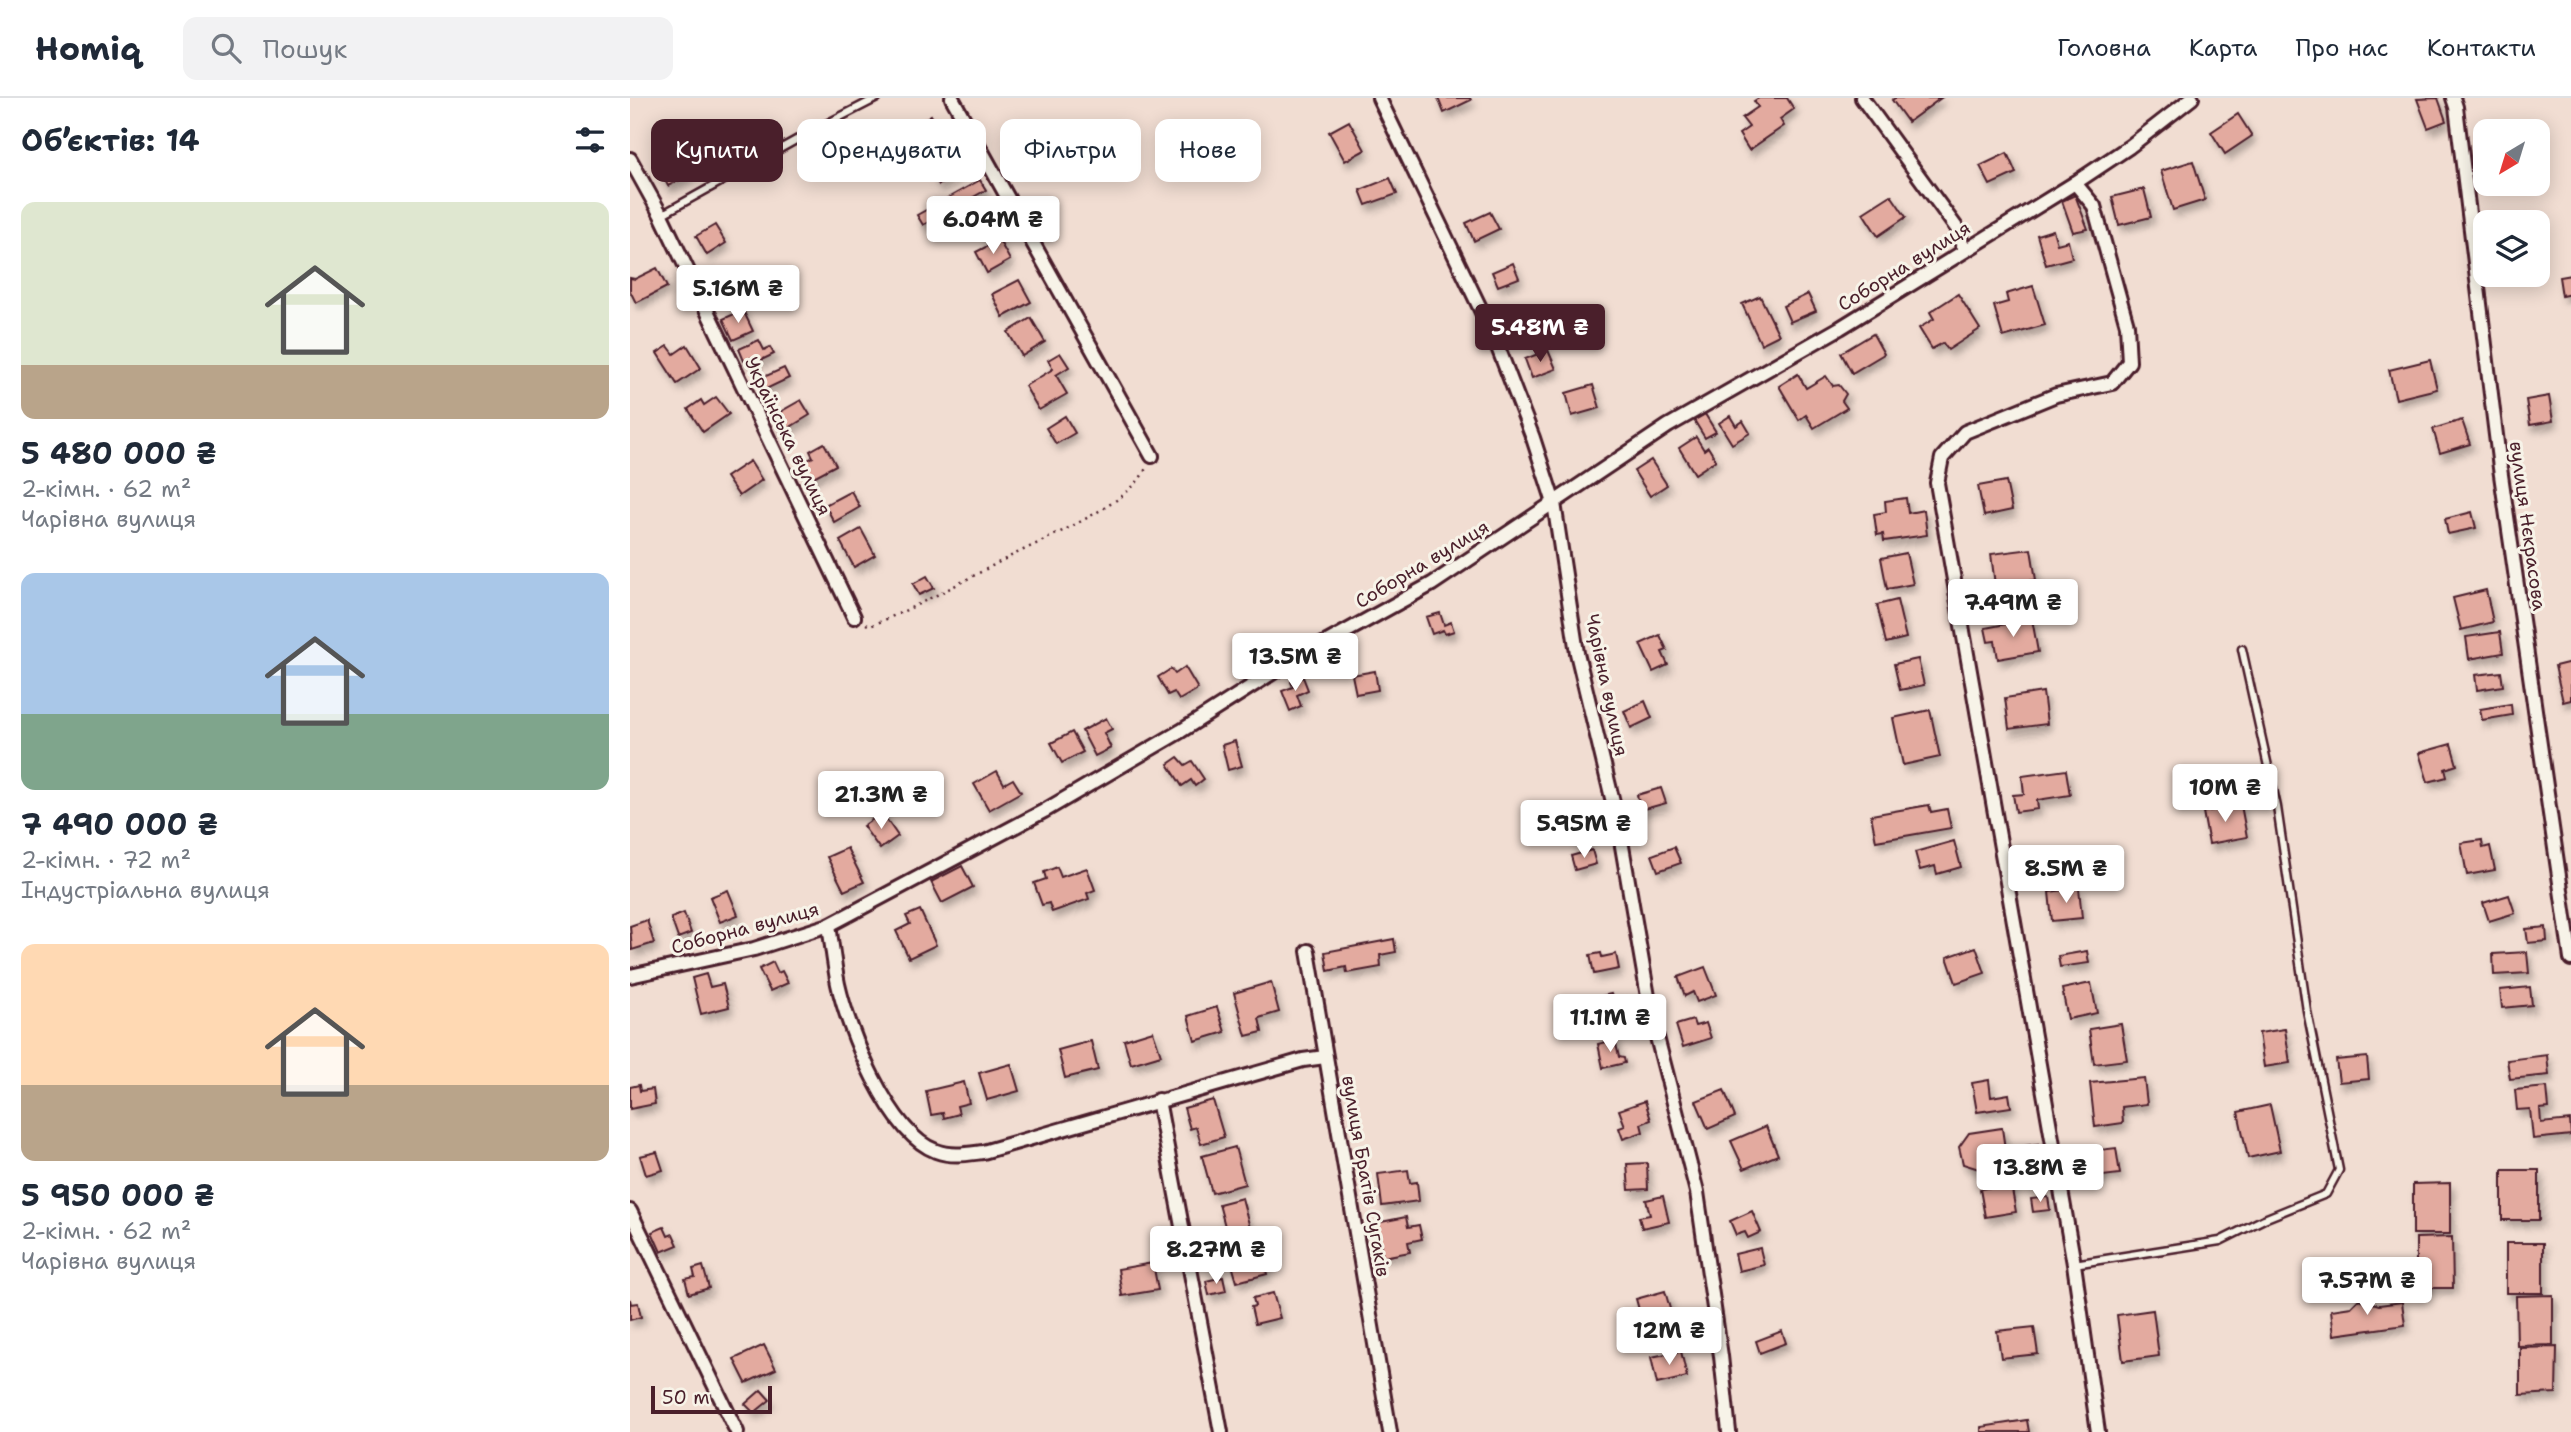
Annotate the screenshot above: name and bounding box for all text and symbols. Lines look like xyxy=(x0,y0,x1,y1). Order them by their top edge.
search box xyxy=(183,17,673,80)
text: Homiq xyxy=(35,26,141,71)
icon: search xyxy=(207,29,245,67)
text: Пошук xyxy=(263,31,347,66)
text: Головна xyxy=(2057,32,2151,64)
text: Карта xyxy=(2189,32,2258,64)
text: Про нас xyxy=(2296,32,2389,64)
text: Контакти xyxy=(2427,32,2536,64)
chip: Купити xyxy=(651,119,783,182)
chip: Орендувати xyxy=(797,119,986,182)
chip: Фільтри xyxy=(1000,119,1141,182)
chip: Нове xyxy=(1155,119,1261,182)
north arrow xyxy=(2473,119,2550,196)
map controls xyxy=(2473,119,2550,287)
text: Об’єктів: 14 xyxy=(21,120,200,161)
icon: filters xyxy=(571,121,609,159)
pin: 6.04M ₴ xyxy=(928,197,1058,256)
text: 6.04M ₴ xyxy=(943,204,1043,234)
button: layers xyxy=(2473,210,2550,287)
street label: Соборна вулиця xyxy=(1833,215,1975,317)
icon: home xyxy=(252,247,378,373)
pin: 5.16M ₴ xyxy=(673,266,803,325)
text: 5.16M ₴ xyxy=(692,273,784,303)
pin: 5.48M ₴ xyxy=(1475,304,1605,364)
text: 5.48M ₴ xyxy=(1491,312,1589,342)
street label: Українська вулиця xyxy=(739,353,837,519)
text: 5 480 000 ₴ xyxy=(21,433,217,474)
street label: вулиця Нєкрасова xyxy=(2504,440,2552,613)
text: 2-кімн. · 62 m² xyxy=(21,474,191,504)
text: Чарівна вулиця xyxy=(21,504,196,534)
street label: Соборна вулиця xyxy=(1350,514,1494,614)
pin: 7.49M ₴ xyxy=(1948,580,2078,639)
text: 7.49M ₴ xyxy=(1964,587,2062,617)
street label: Чарівна вулиця xyxy=(1580,612,1634,758)
icon: home xyxy=(252,618,378,744)
pin: 13.5M ₴ xyxy=(1230,634,1360,693)
text: 13.5M ₴ xyxy=(1248,641,1342,671)
pin: 10M ₴ xyxy=(2176,764,2274,824)
pin: 21.3M ₴ xyxy=(816,772,946,831)
text: 10M ₴ xyxy=(2188,772,2262,802)
text: 21.3M ₴ xyxy=(834,779,928,809)
pin: 5.95M ₴ xyxy=(1519,800,1649,860)
text: 7 490 000 ₴ xyxy=(21,804,218,845)
text: 5.95M ₴ xyxy=(1537,808,1631,838)
text: 2-кімн. · 72 m² xyxy=(21,845,191,875)
pin: 8.5M ₴ xyxy=(2009,846,2123,905)
text: 8.5M ₴ xyxy=(2024,853,2108,883)
text: Індустріальна вулиця xyxy=(21,875,270,905)
street label: Соборна вулиця xyxy=(668,896,822,960)
icon: home xyxy=(252,989,378,1115)
pin: 11.1M ₴ xyxy=(1545,995,1675,1054)
text: 11.1M ₴ xyxy=(1569,1002,1651,1032)
street label: вулиця Братів Сугаків xyxy=(1336,1073,1396,1279)
pin: 13.8M ₴ xyxy=(1975,1144,2105,1204)
text: 13.8M ₴ xyxy=(1993,1152,2087,1182)
text: 5 950 000 ₴ xyxy=(21,1175,215,1216)
text: 2-кімн. · 62 m² xyxy=(21,1216,191,1246)
pin: 8.27M ₴ xyxy=(1151,1226,1281,1286)
text: 8.27M ₴ xyxy=(1166,1234,1266,1264)
text: Чарівна вулиця xyxy=(21,1246,196,1276)
pin: 7.57M ₴ xyxy=(2302,1258,2432,1317)
text: 7.57M ₴ xyxy=(2318,1265,2416,1295)
pin: 12M ₴ xyxy=(1620,1308,1718,1367)
text: 12M ₴ xyxy=(1633,1315,1705,1345)
scale bar xyxy=(651,1383,772,1415)
text: 50 m xyxy=(662,1385,710,1410)

